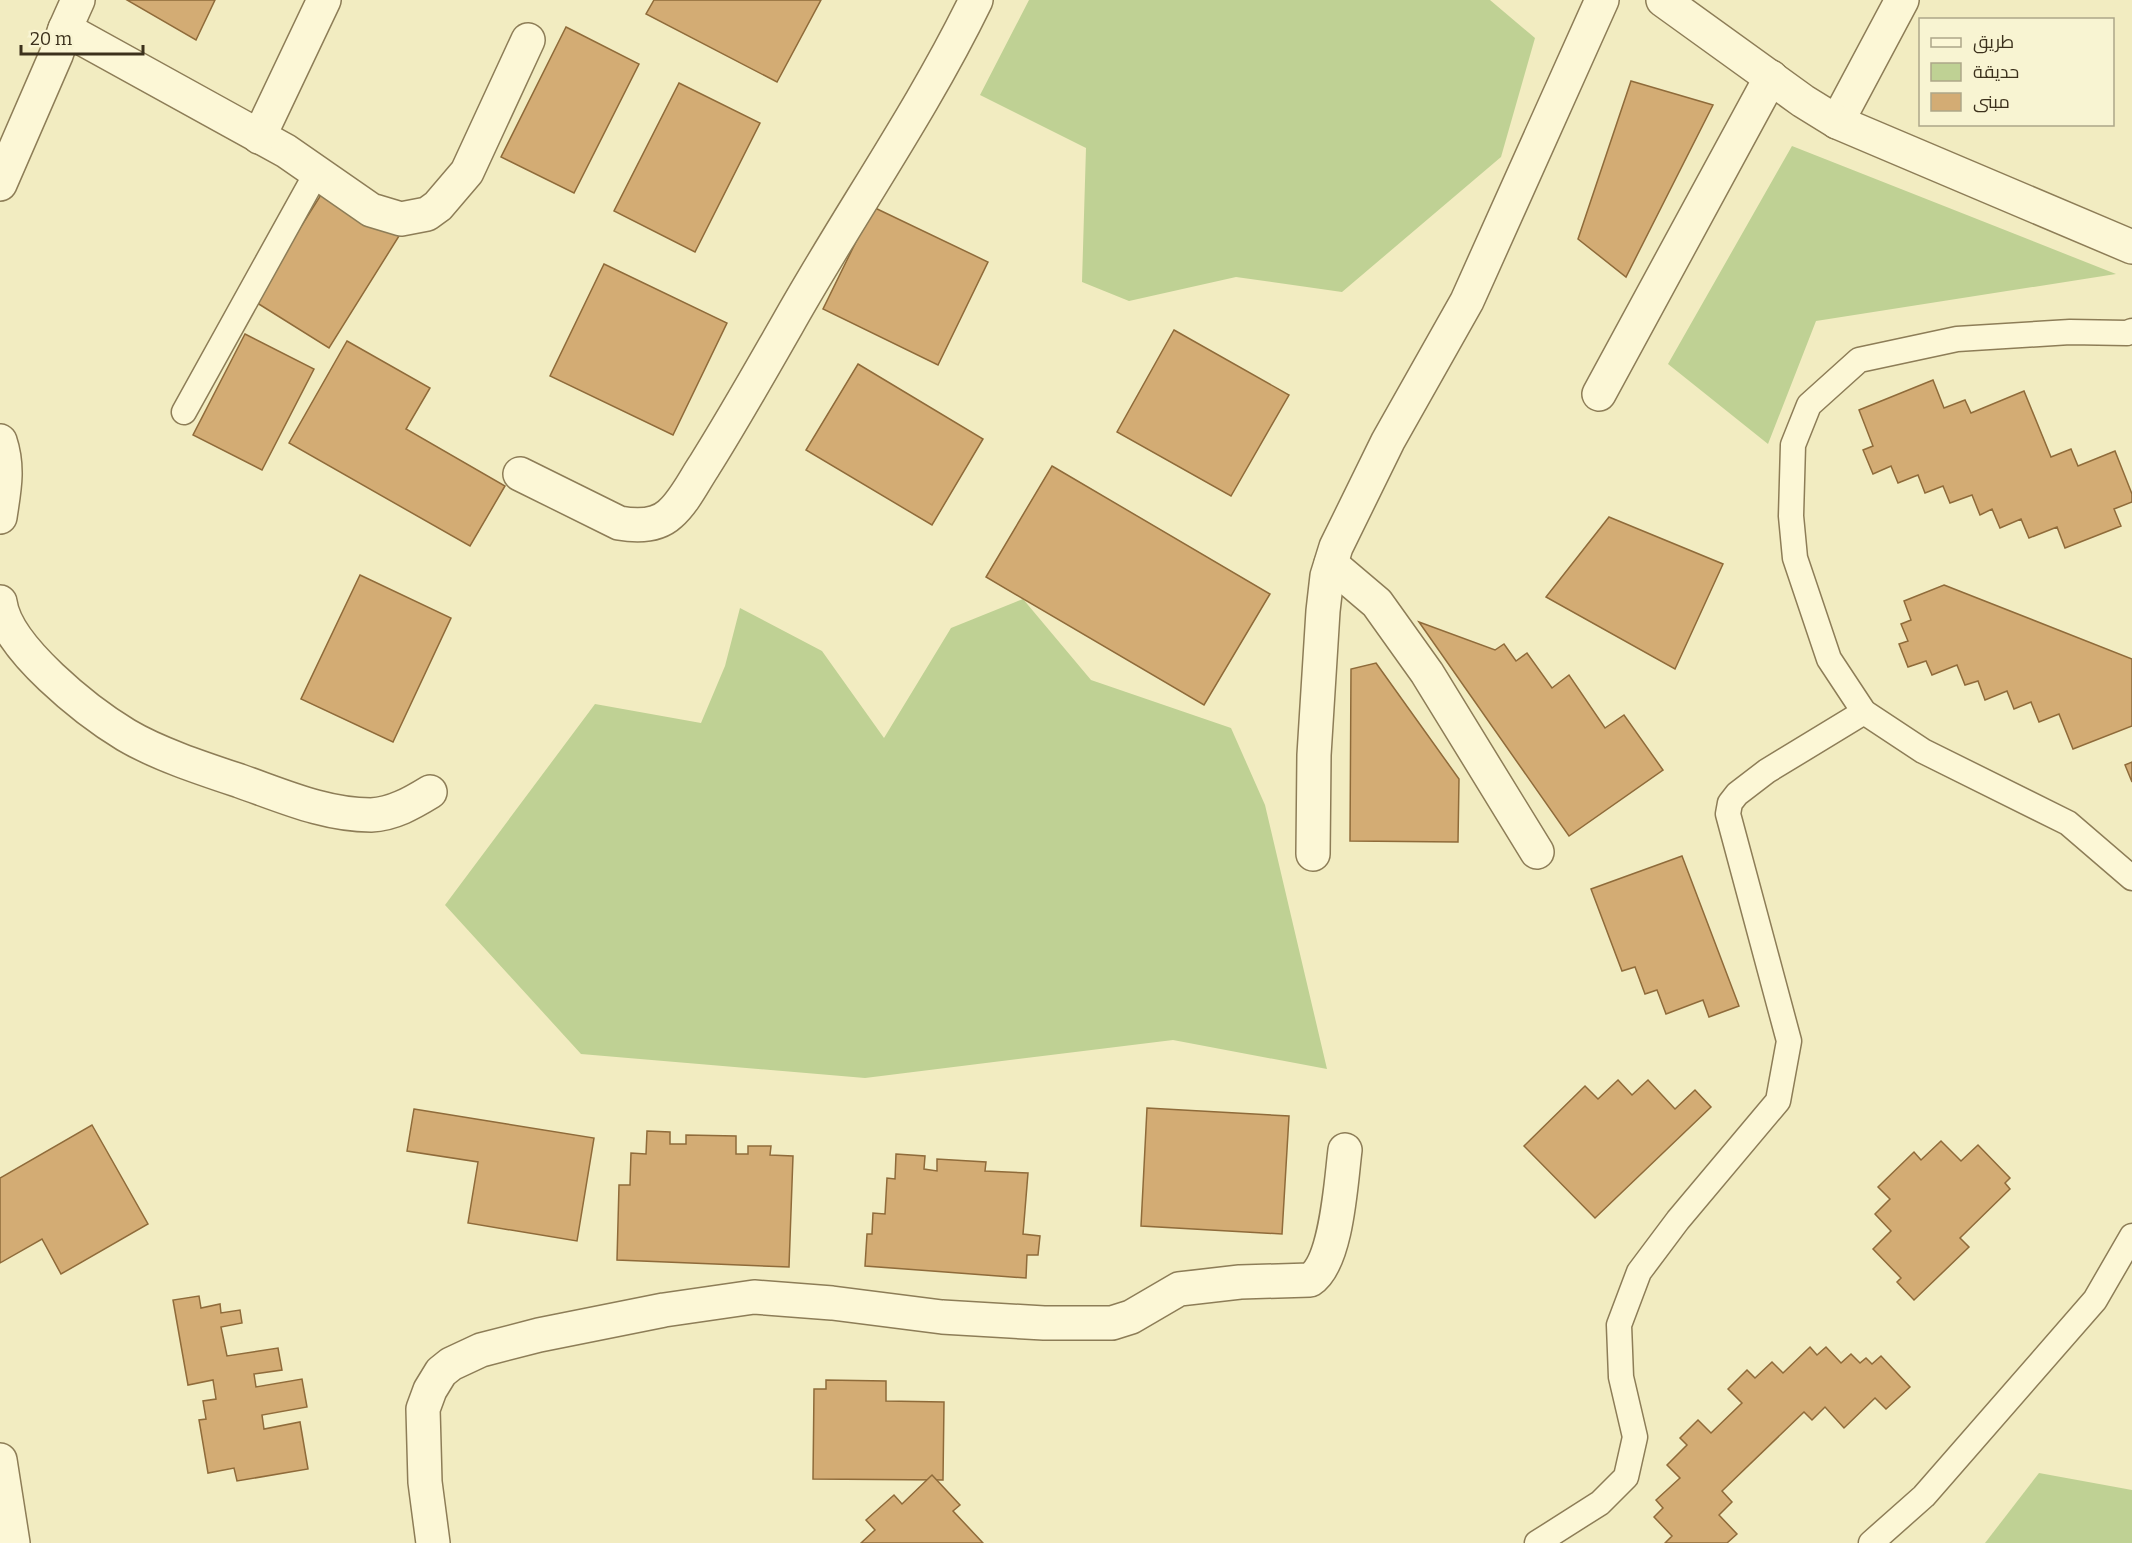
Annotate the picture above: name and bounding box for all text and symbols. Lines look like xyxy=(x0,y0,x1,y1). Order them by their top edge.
scale bar xyxy=(21,18,142,56)
legend xyxy=(1919,18,2114,126)
text: 20 m xyxy=(30,28,72,50)
text: طريق xyxy=(1973,31,2014,54)
text: حديقة xyxy=(1973,61,2019,83)
text: مبنى xyxy=(1973,91,2010,113)

